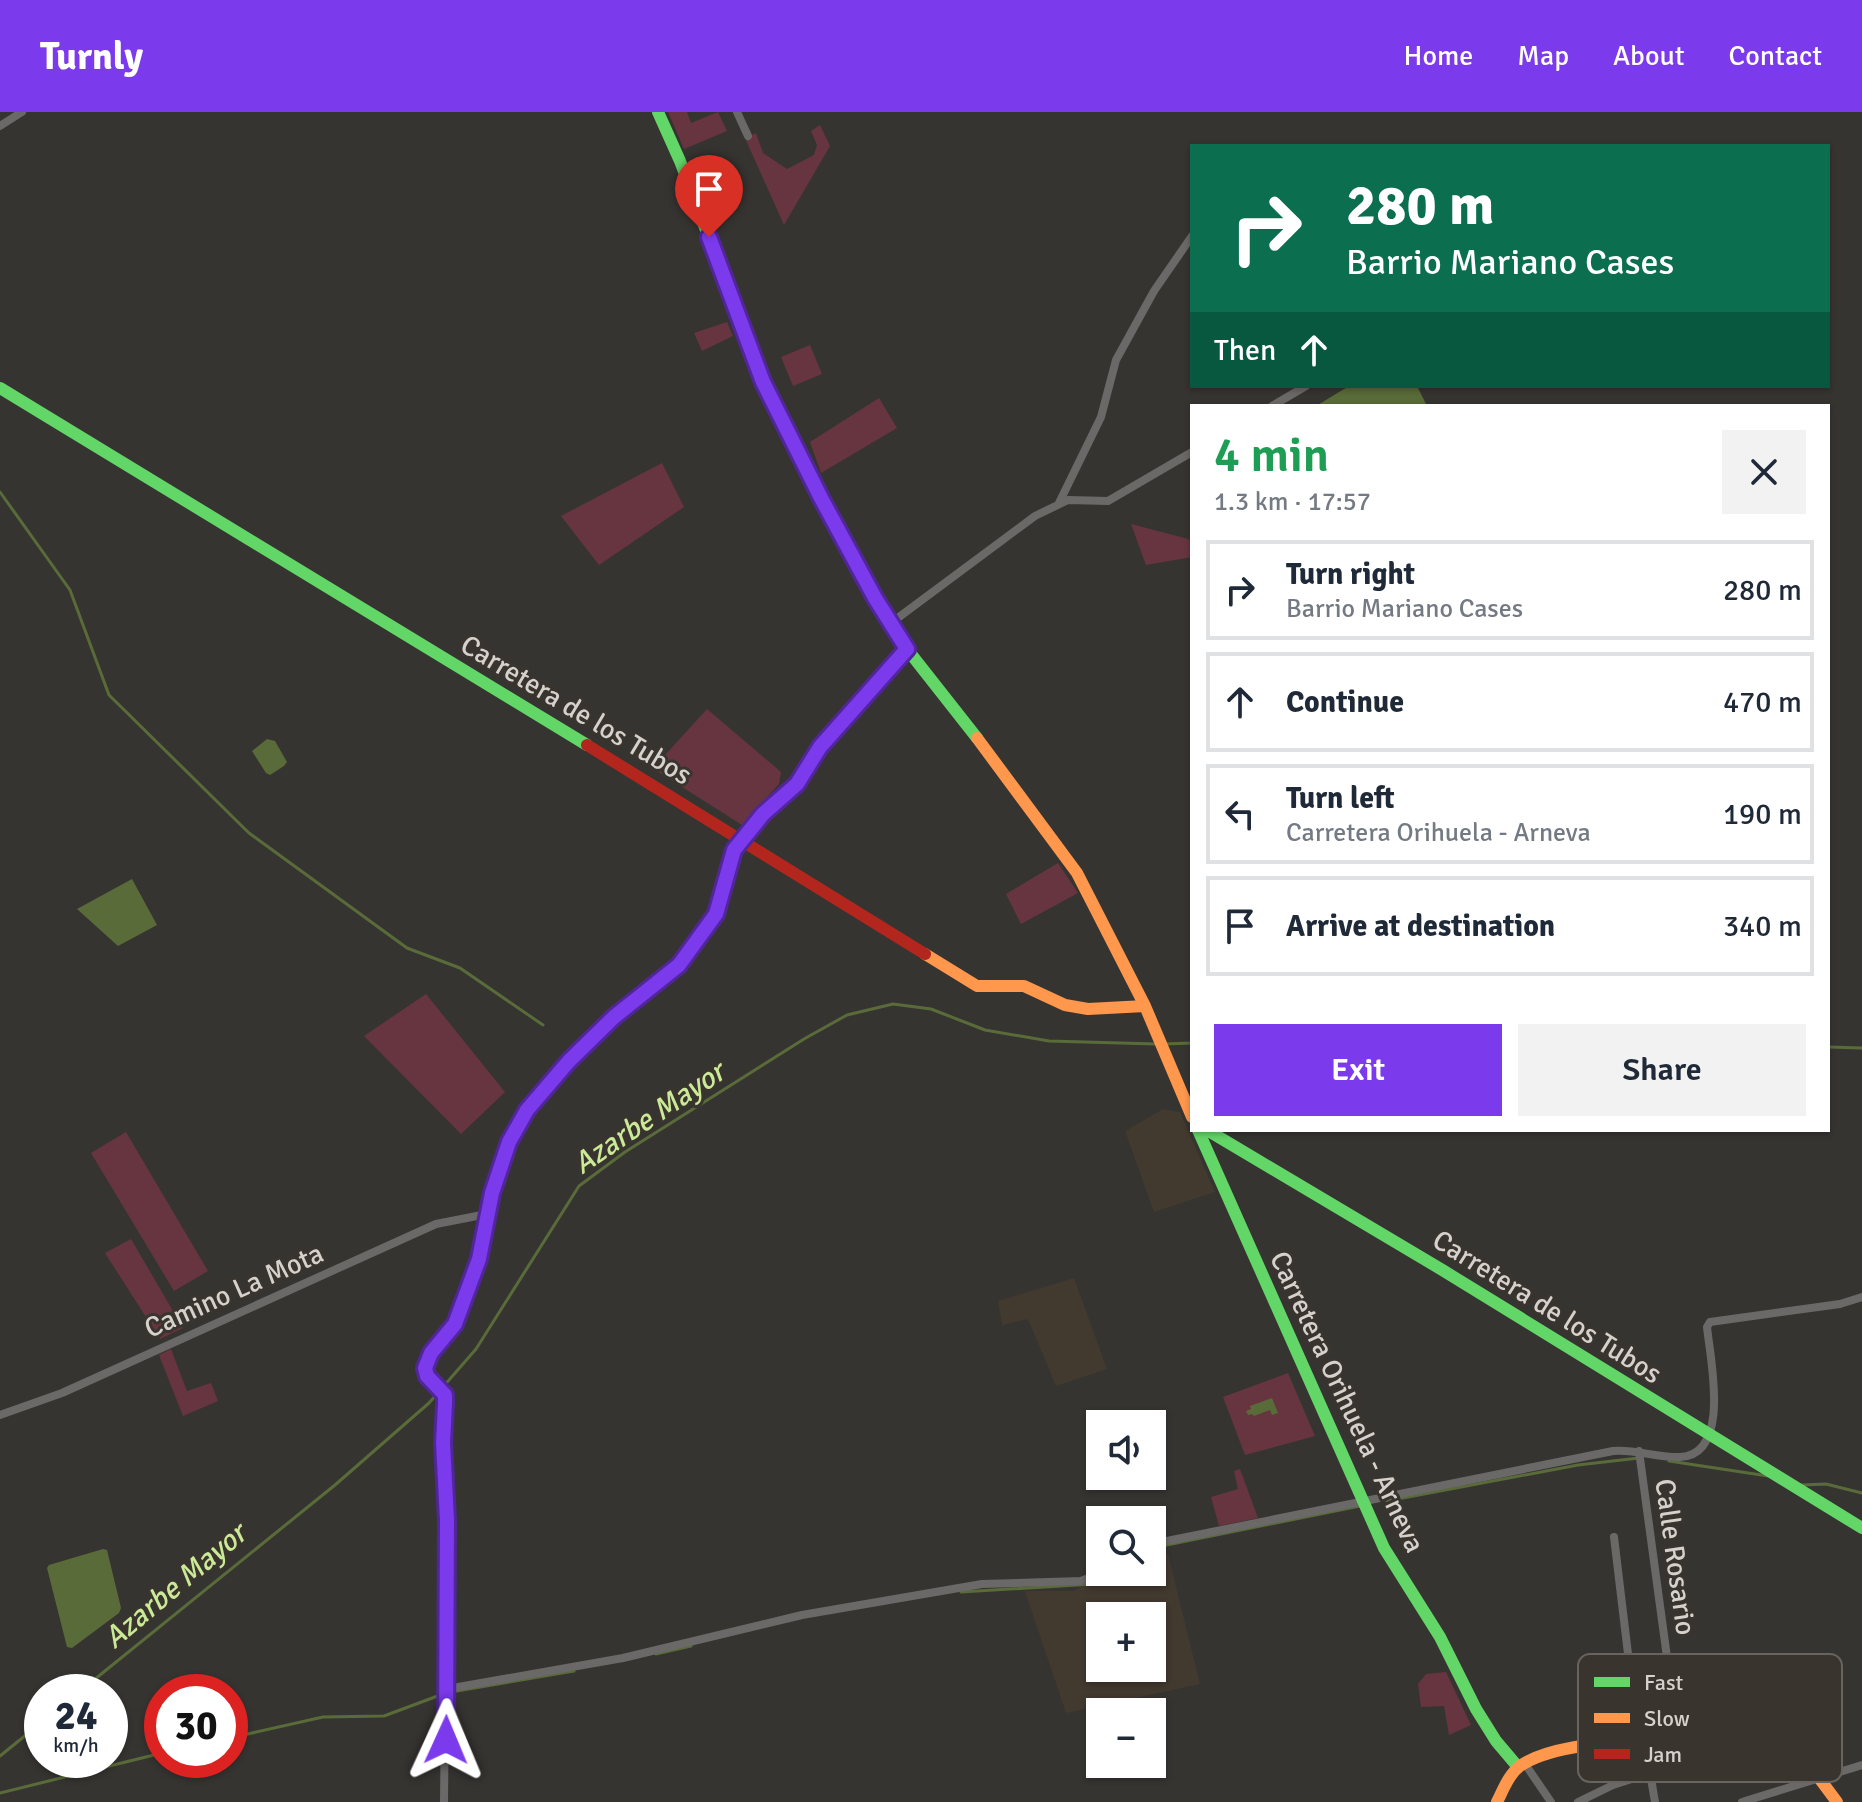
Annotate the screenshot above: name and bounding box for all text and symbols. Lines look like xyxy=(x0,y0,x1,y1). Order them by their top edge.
text: Turnly xyxy=(40,33,143,80)
text: Home xyxy=(1404,39,1473,73)
text: Map xyxy=(1517,39,1569,73)
text: About xyxy=(1613,39,1685,73)
text: Contact xyxy=(1729,39,1822,73)
pin xyxy=(675,155,743,237)
icon: arrive xyxy=(687,167,731,211)
text: 280 m xyxy=(1346,171,1494,240)
icon: right xyxy=(1214,176,1318,280)
text: Barrio Mariano Cases xyxy=(1346,240,1674,285)
icon: ahead xyxy=(1292,328,1336,372)
text: Then xyxy=(1214,332,1276,369)
text: 4 min xyxy=(1214,426,1329,485)
button: close xyxy=(1722,430,1806,514)
text: 1.3 km · 17:57 xyxy=(1214,486,1371,518)
text: Turn right xyxy=(1286,556,1415,593)
icon: right xyxy=(1218,568,1262,612)
text: 280 m xyxy=(1723,572,1802,609)
text: Barrio Mariano Cases xyxy=(1286,593,1523,625)
street label: Carretera de los Tubos xyxy=(454,628,698,792)
icon: ahead xyxy=(1218,680,1262,724)
text: Continue xyxy=(1286,684,1404,721)
text: 470 m xyxy=(1723,684,1802,721)
text: Turn left xyxy=(1286,780,1395,817)
icon: left xyxy=(1218,792,1262,836)
text: 190 m xyxy=(1723,796,1802,833)
text: Carretera Orihuela - Arneva xyxy=(1286,817,1591,849)
icon: arrive xyxy=(1218,904,1262,948)
text: Arrive at destination xyxy=(1286,908,1555,945)
text: 340 m xyxy=(1723,908,1802,945)
button: Exit xyxy=(1214,1024,1502,1116)
button: Share xyxy=(1518,1024,1806,1116)
water label: Azarbe Mayor xyxy=(566,1052,735,1182)
street label: Carretera de los Tubos xyxy=(1426,1223,1668,1391)
street label: Camino La Mota xyxy=(139,1236,329,1346)
street label: Carretera Orihuela - Arneva xyxy=(1262,1246,1432,1558)
map controls xyxy=(1086,1410,1166,1778)
button: sound xyxy=(1086,1410,1166,1490)
street label: Calle Rosario xyxy=(1647,1477,1703,1637)
button: search xyxy=(1086,1506,1166,1586)
water label: Azarbe Mayor xyxy=(96,1513,257,1656)
button: + xyxy=(1086,1602,1166,1682)
legend xyxy=(1578,1654,1842,1782)
text: Fast xyxy=(1644,1669,1684,1696)
speed limit sign: 30 xyxy=(144,1674,248,1778)
text: 24 xyxy=(54,1691,98,1741)
position arrow xyxy=(404,1698,488,1782)
button: − xyxy=(1086,1698,1166,1778)
text: Slow xyxy=(1644,1705,1690,1732)
text: km/h xyxy=(53,1733,99,1758)
text: Jam xyxy=(1644,1741,1682,1768)

